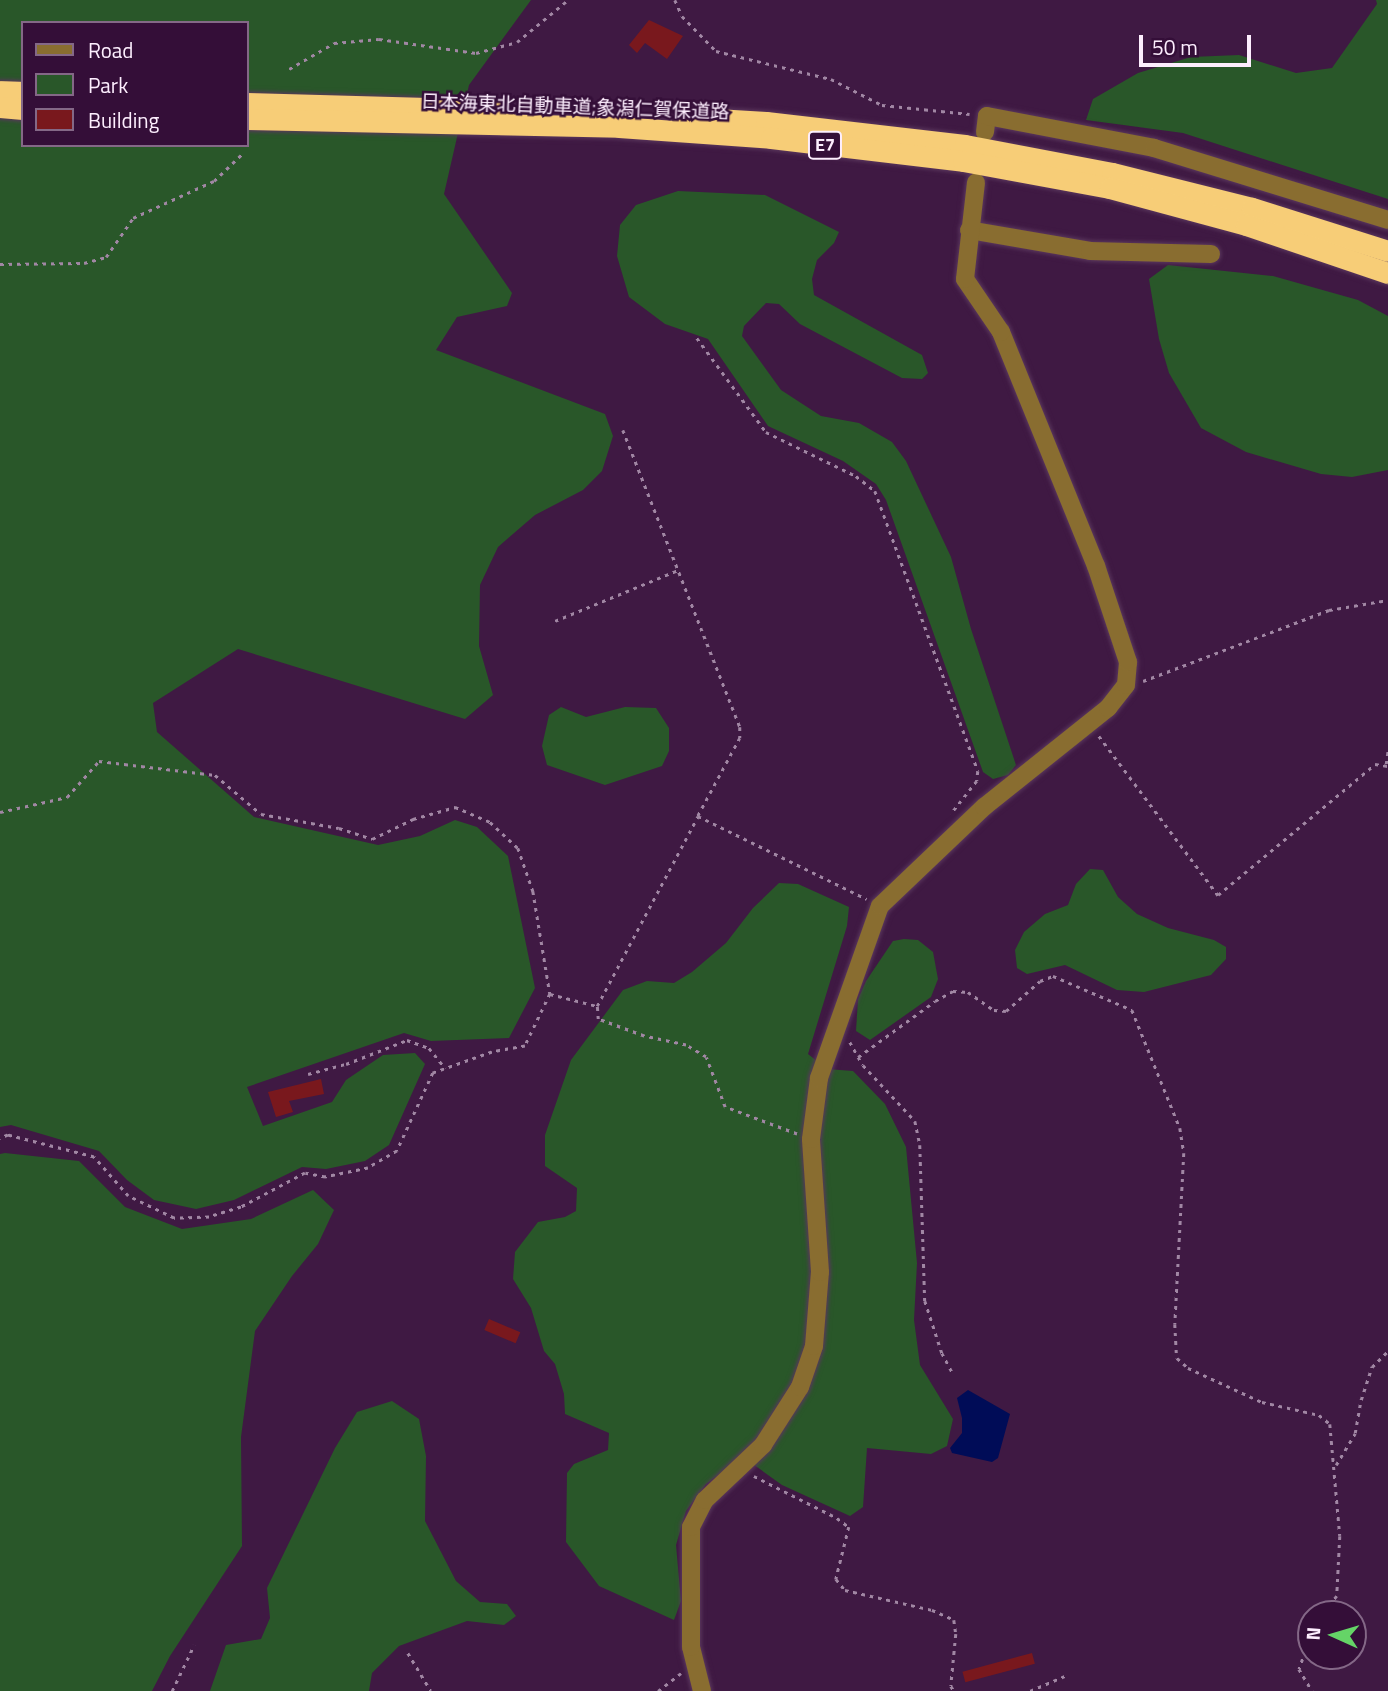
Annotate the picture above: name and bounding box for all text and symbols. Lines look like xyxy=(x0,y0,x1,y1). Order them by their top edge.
legend xyxy=(21,21,248,147)
scale bar xyxy=(1143,21,1255,65)
text: 50 m xyxy=(1152,31,1198,63)
text: Road xyxy=(88,34,133,66)
text: Park xyxy=(88,69,128,101)
street label: 日本海東北自動車道;象潟仁賀保道路 xyxy=(420,89,730,123)
text: Building xyxy=(88,104,159,136)
road number: E7 xyxy=(808,130,842,160)
north arrow xyxy=(1297,1600,1367,1670)
text: N xyxy=(1298,1626,1327,1641)

